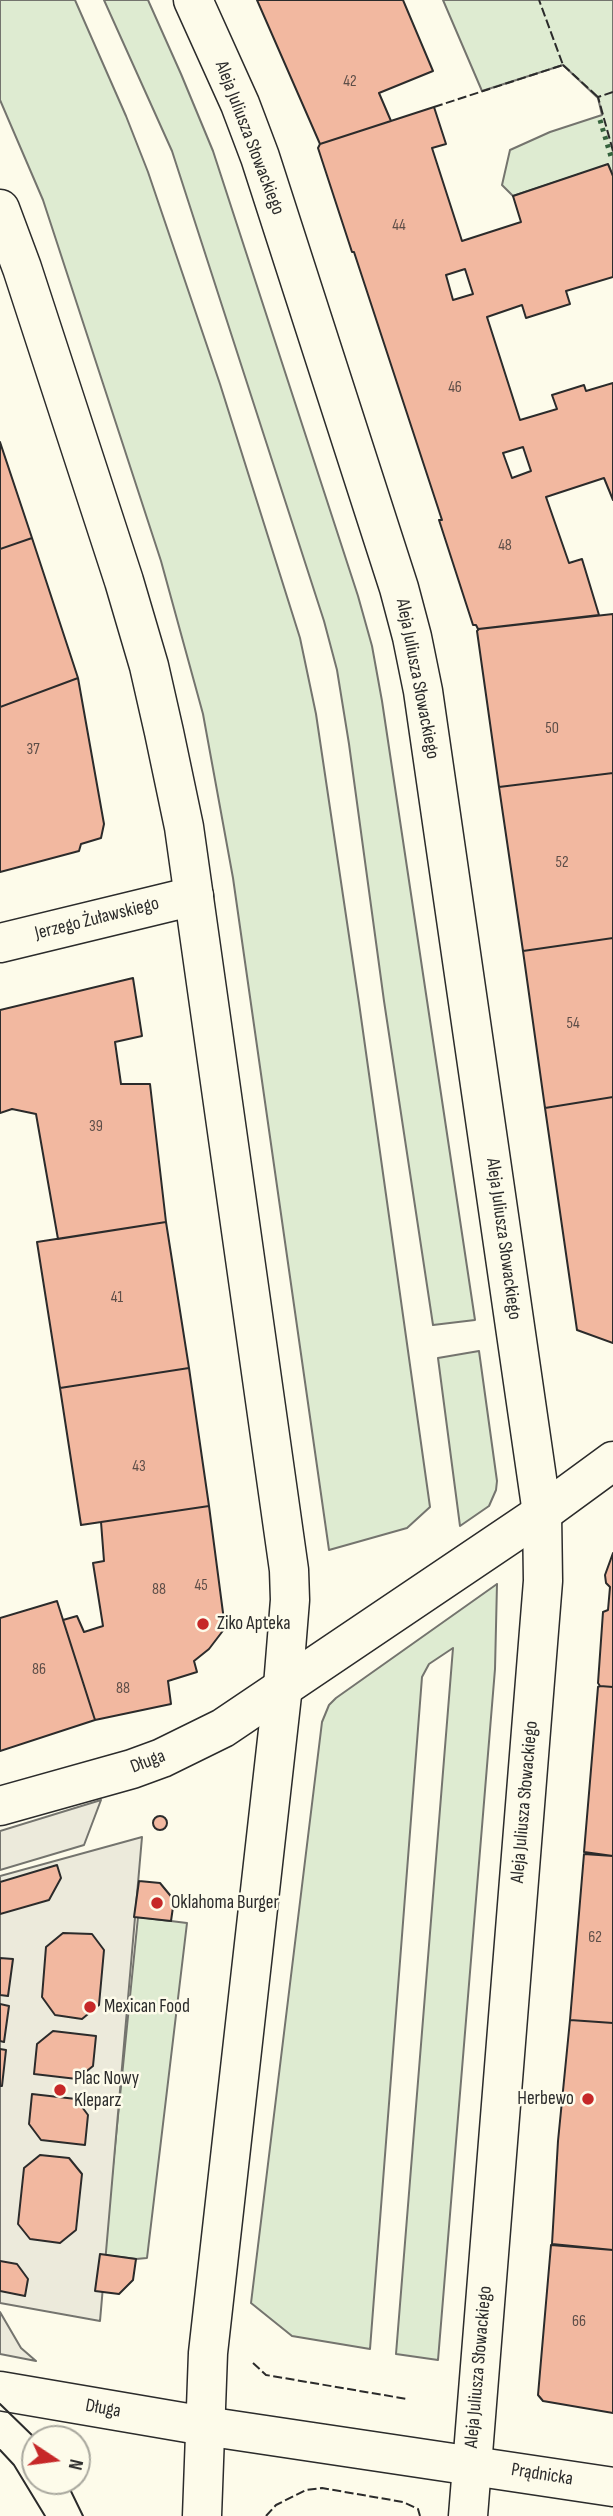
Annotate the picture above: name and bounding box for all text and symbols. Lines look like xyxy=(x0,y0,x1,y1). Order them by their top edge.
street label: Aleja Juliusza Słowackiego xyxy=(209,58,289,218)
house number: 42 xyxy=(343,72,357,92)
house number: 44 xyxy=(392,216,406,236)
house number: 46 xyxy=(448,378,462,398)
house number: 48 xyxy=(498,536,512,556)
street label: Aleja Juliusza Słowackiego xyxy=(390,597,444,761)
house number: 50 xyxy=(545,719,559,739)
house number: 37 xyxy=(26,740,40,760)
house number: 52 xyxy=(555,853,569,873)
street label: Jerzego Żuławskiego xyxy=(32,893,162,945)
house number: 54 xyxy=(566,1014,580,1034)
house number: 39 xyxy=(89,1117,103,1137)
street label: Aleja Juliusza Słowackiego xyxy=(480,1157,526,1321)
house number: 41 xyxy=(111,1288,123,1308)
house number: 43 xyxy=(132,1457,146,1477)
house number: 45 xyxy=(194,1576,208,1596)
house number: 88 xyxy=(152,1580,166,1600)
place label: Ziko Apteka xyxy=(217,1613,290,1635)
marker: Ziko Apteka xyxy=(195,1616,211,1632)
house number: 86 xyxy=(32,1660,46,1680)
house number: 88 xyxy=(116,1679,130,1699)
street label: Aleja Juliusza Słowackiego xyxy=(507,1720,543,1884)
street label: Długa xyxy=(127,1745,169,1779)
place label: Oklahoma Burger xyxy=(171,1892,279,1914)
marker: Oklahoma Burger xyxy=(149,1895,165,1911)
house number: 62 xyxy=(588,1928,602,1948)
place label: Mexican Food xyxy=(104,1996,190,2018)
marker: Mexican Food xyxy=(82,1999,98,2015)
place label: Plac Nowy Kleparz xyxy=(74,2068,139,2112)
marker: Plac Nowy Kleparz xyxy=(52,2082,68,2098)
place label: Herbewo xyxy=(517,2088,574,2110)
marker: Herbewo xyxy=(580,2091,596,2107)
street label: Aleja Juliusza Słowackiego xyxy=(461,2285,497,2449)
house number: 66 xyxy=(572,2312,586,2332)
street label: Długa xyxy=(84,2395,122,2423)
north arrow xyxy=(21,2425,91,2495)
text: N xyxy=(63,2457,87,2472)
street label: Prądnicka xyxy=(509,2459,575,2491)

